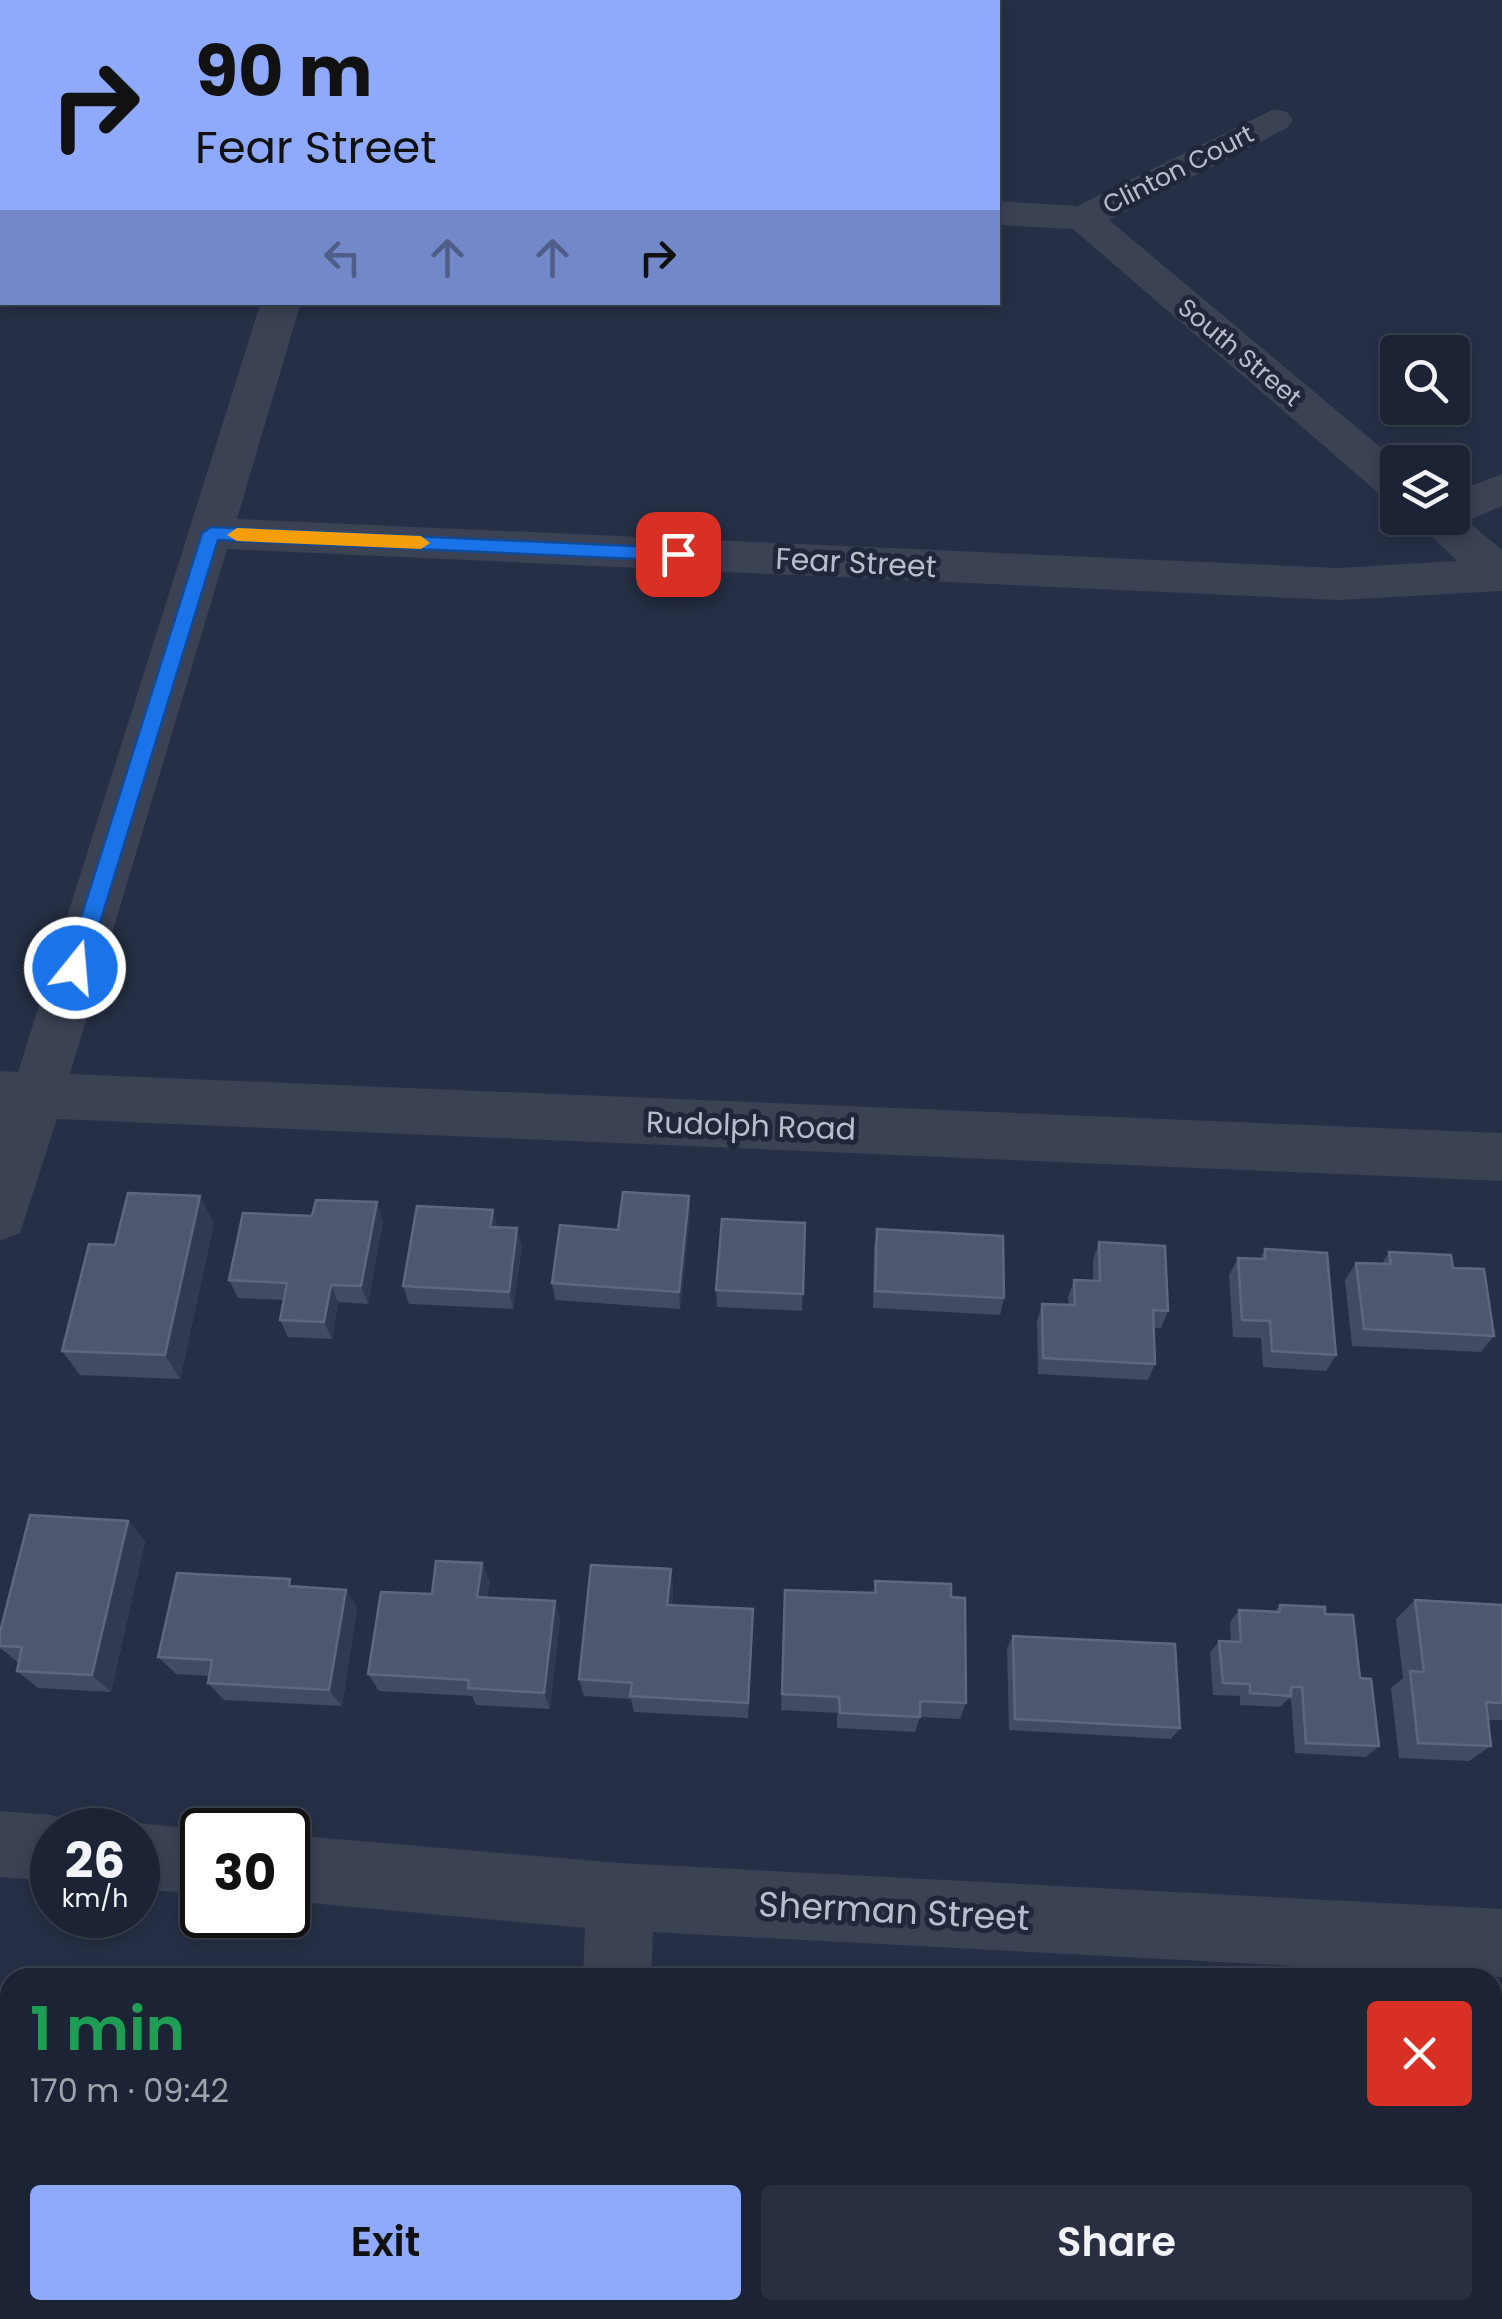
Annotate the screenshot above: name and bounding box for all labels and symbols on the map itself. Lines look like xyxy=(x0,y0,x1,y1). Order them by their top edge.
street label: Clinton Court xyxy=(1097,116,1260,223)
street label: South Street xyxy=(1170,290,1309,415)
pin xyxy=(636,512,721,597)
street label: Fear Street xyxy=(774,537,938,588)
position arrow xyxy=(23,916,127,1020)
street label: Rudolph Road xyxy=(645,1100,857,1151)
speed limit sign: 30 xyxy=(180,1808,310,1938)
street label: Sherman Street xyxy=(757,1879,1031,1942)

